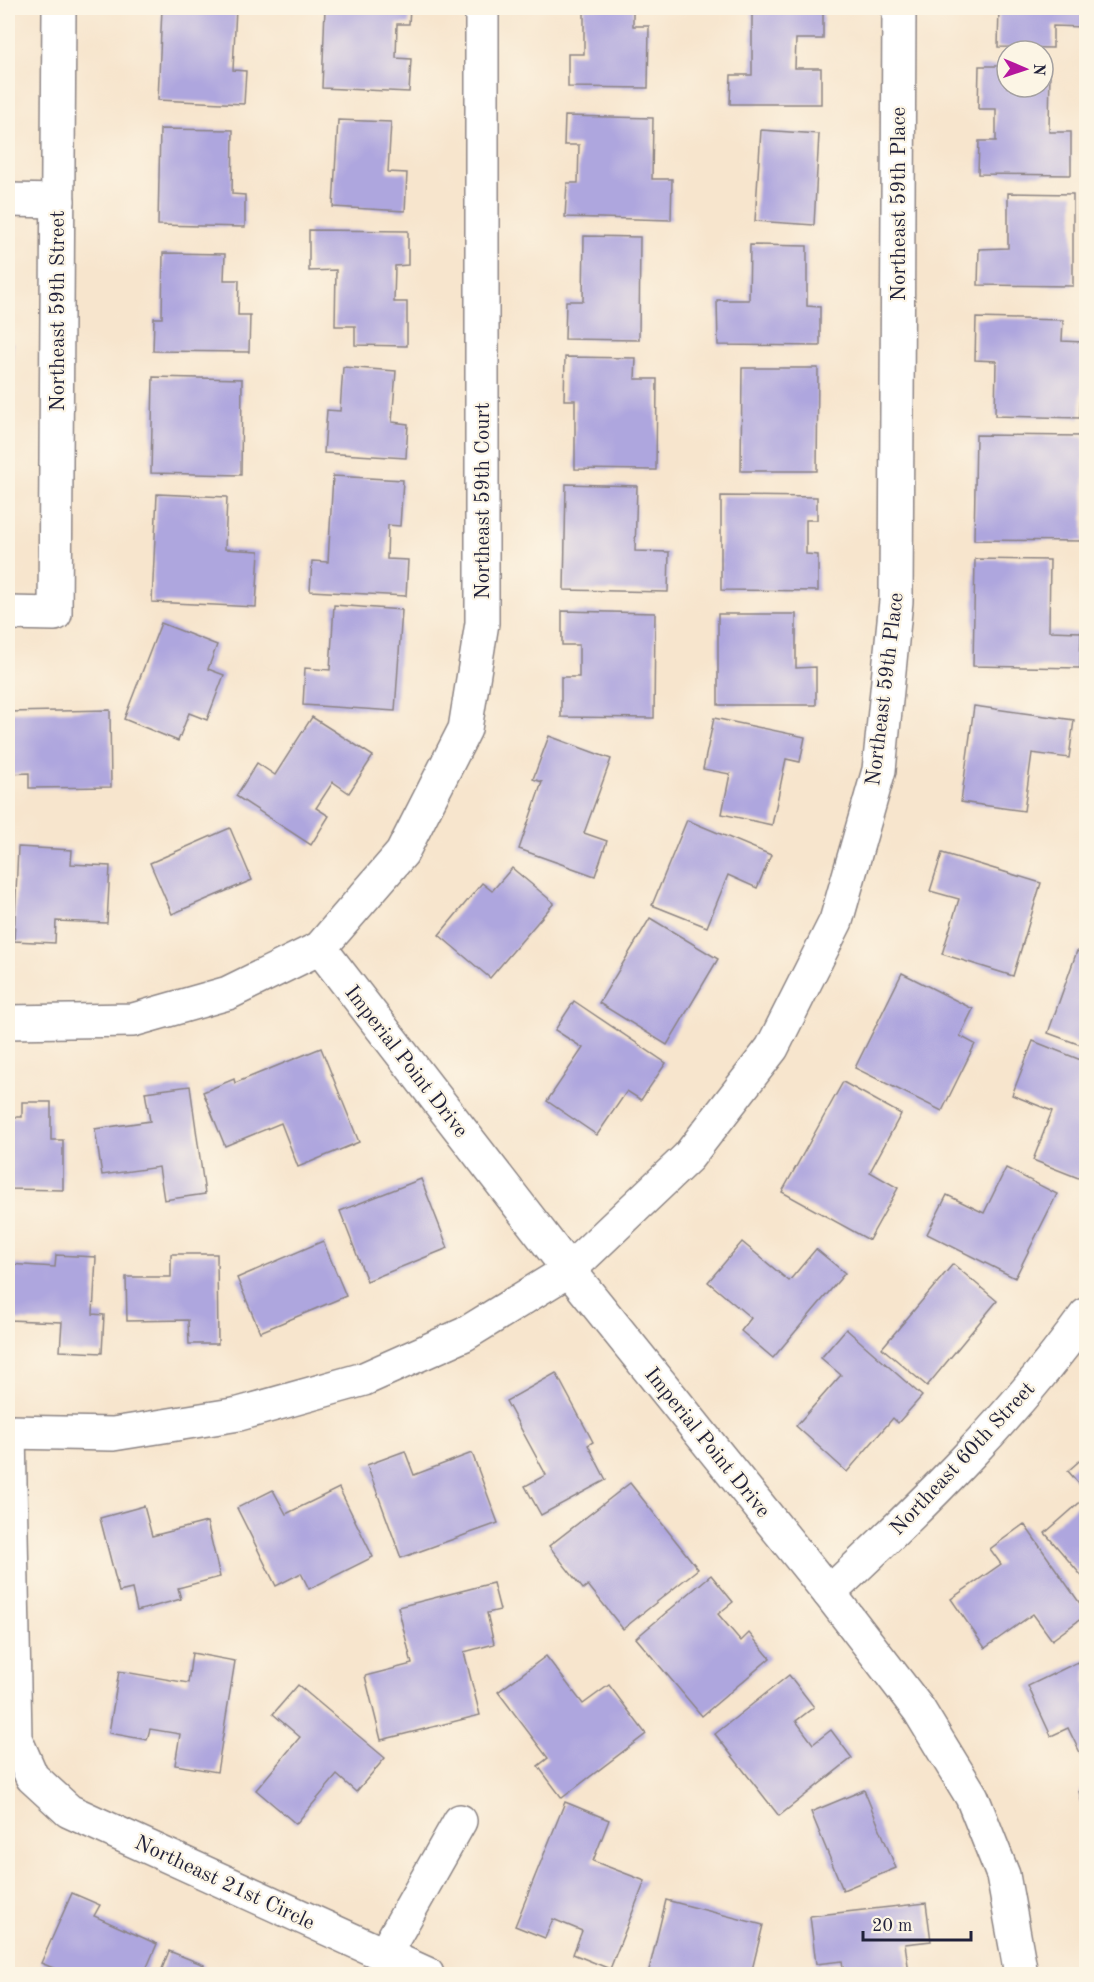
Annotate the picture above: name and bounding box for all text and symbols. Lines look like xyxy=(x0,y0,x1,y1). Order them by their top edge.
north arrow xyxy=(995,39,1055,99)
text: N xyxy=(1030,63,1046,77)
street label: Northeast 59th Place xyxy=(889,107,910,301)
street label: Northeast 59th Street xyxy=(48,210,69,412)
street label: Northeast 59th Court xyxy=(473,402,494,600)
street label: Northeast 59th Place xyxy=(863,591,908,787)
street label: Imperial Point Drive xyxy=(340,982,471,1142)
street label: Imperial Point Drive xyxy=(640,1364,774,1522)
street label: Northeast 60th Street xyxy=(887,1378,1039,1540)
street label: Northeast 21st Circle xyxy=(131,1832,318,1934)
scale bar xyxy=(863,1904,971,1942)
text: 20 m xyxy=(872,1917,912,1935)

